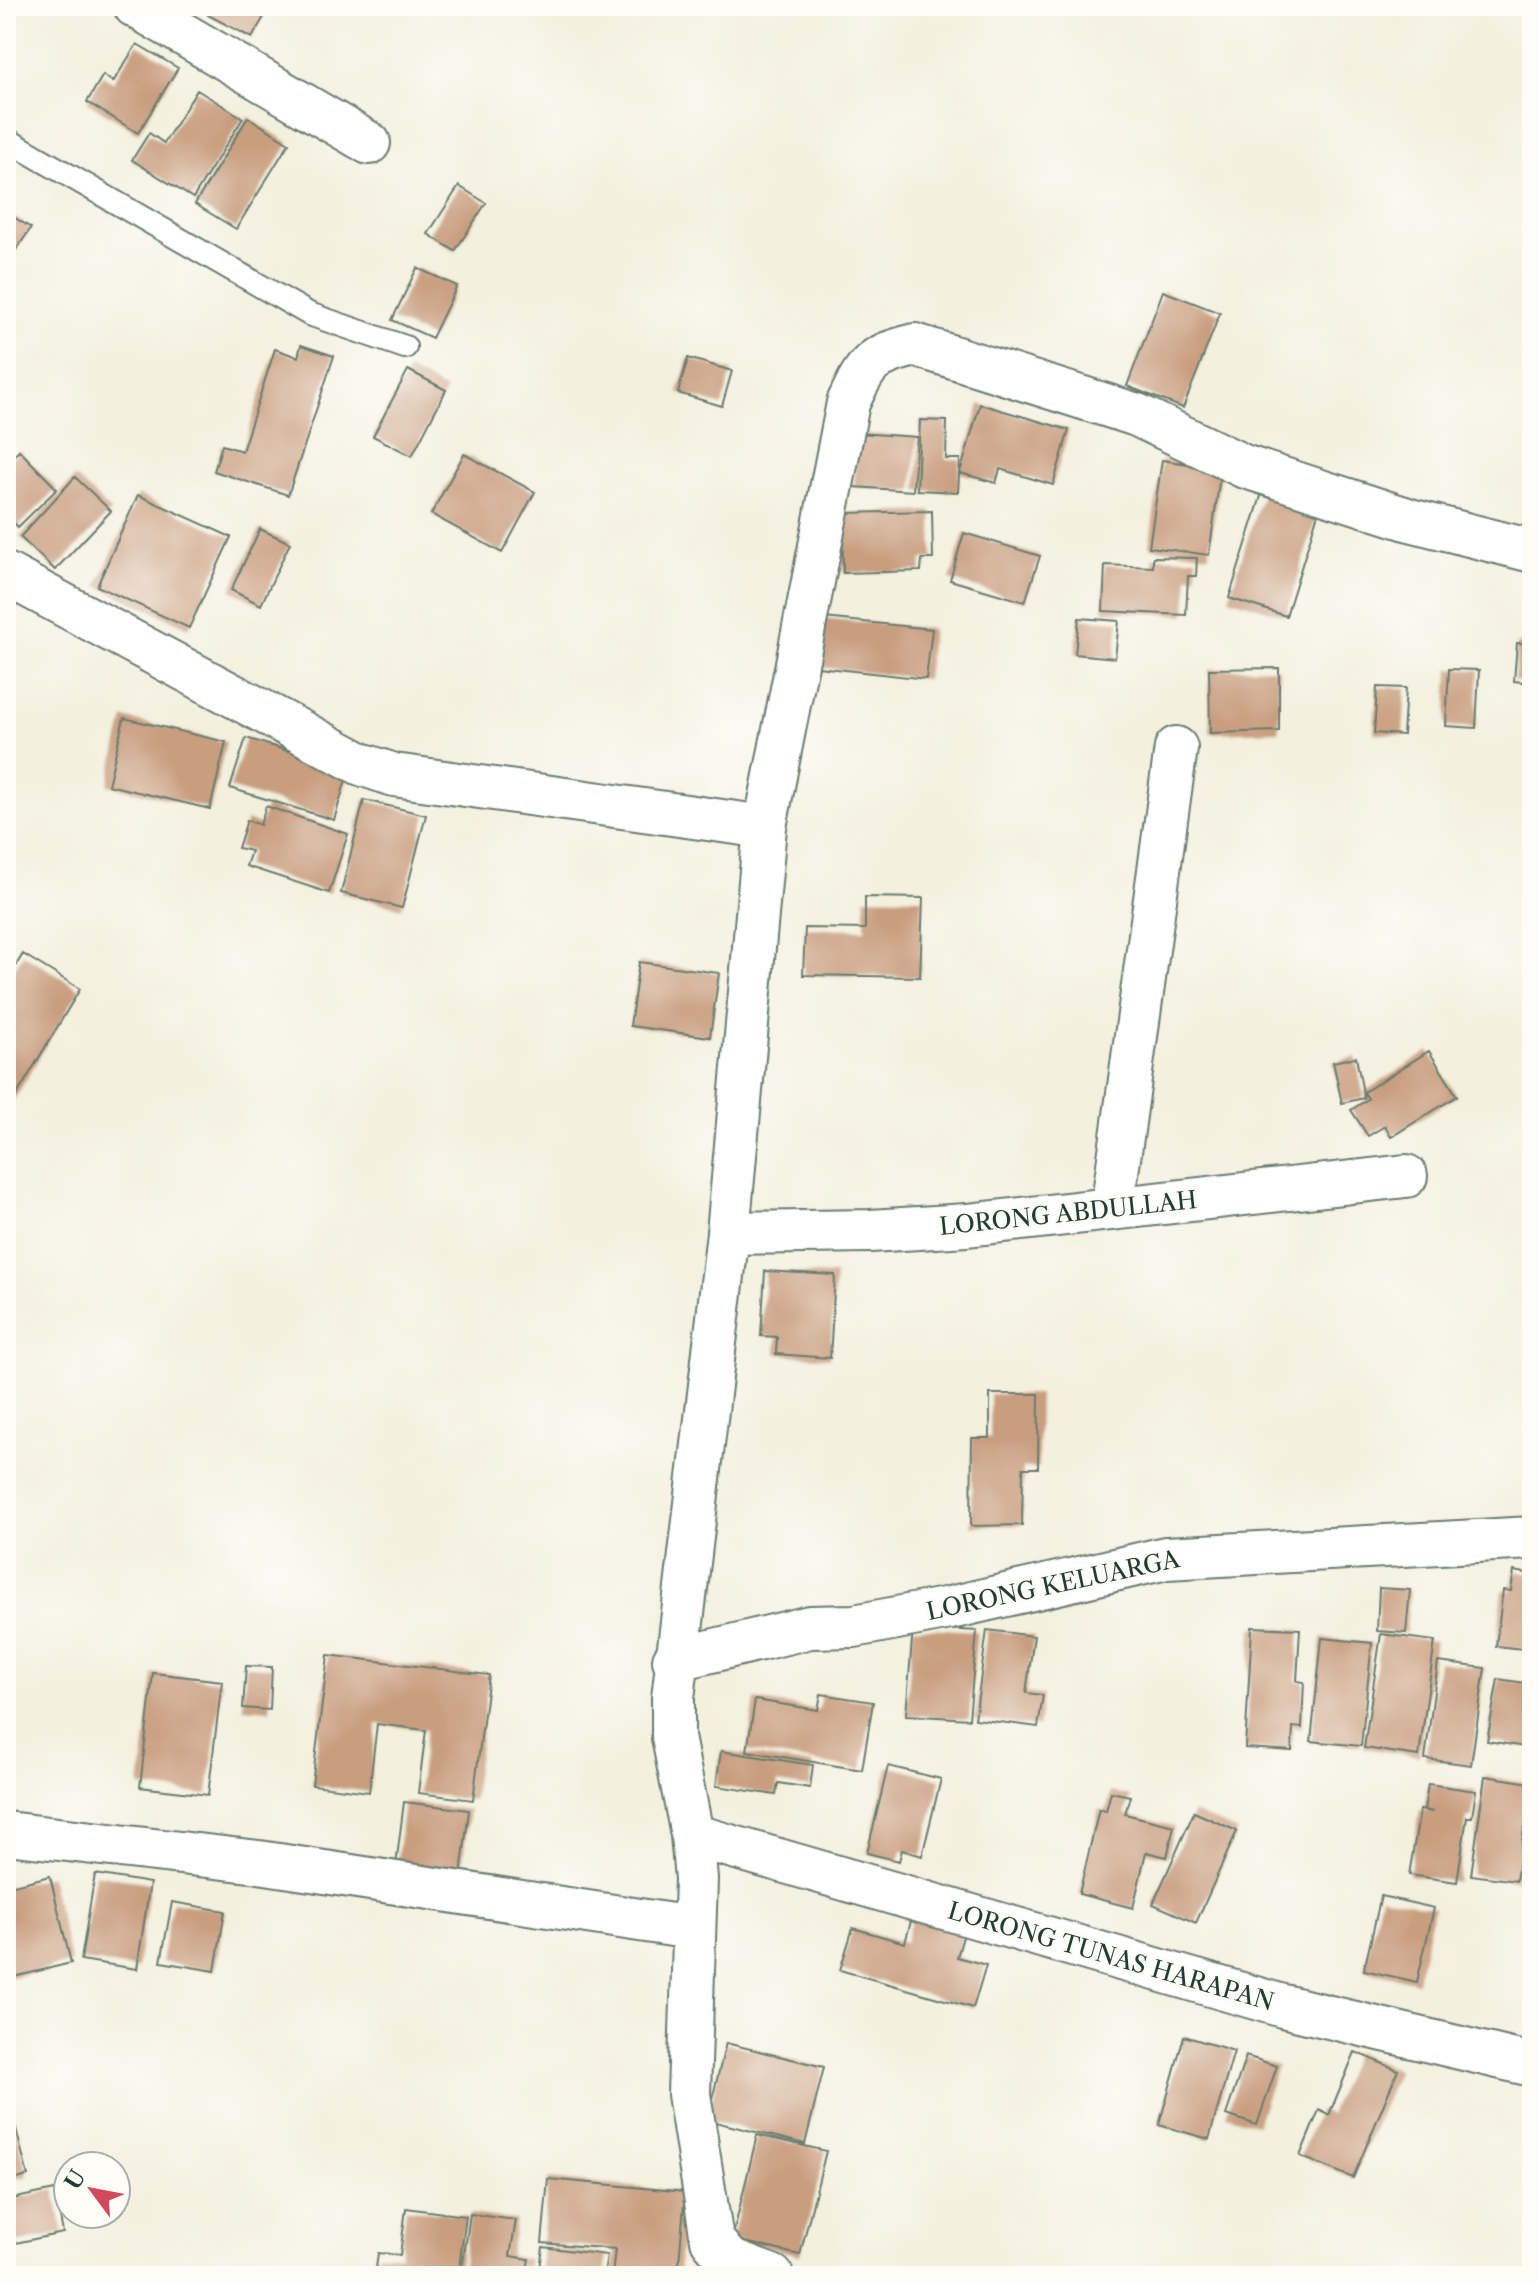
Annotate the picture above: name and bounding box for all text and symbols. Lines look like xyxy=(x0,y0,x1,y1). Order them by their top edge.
street label: LORONG ABDULLAH xyxy=(938,1185,1198,1241)
street label: LORONG KELUARGA xyxy=(924,1544,1183,1626)
street label: LORONG TUNAS HARAPAN xyxy=(945,1896,1277,2016)
north arrow xyxy=(52,2150,132,2230)
text: U xyxy=(59,2165,92,2194)

